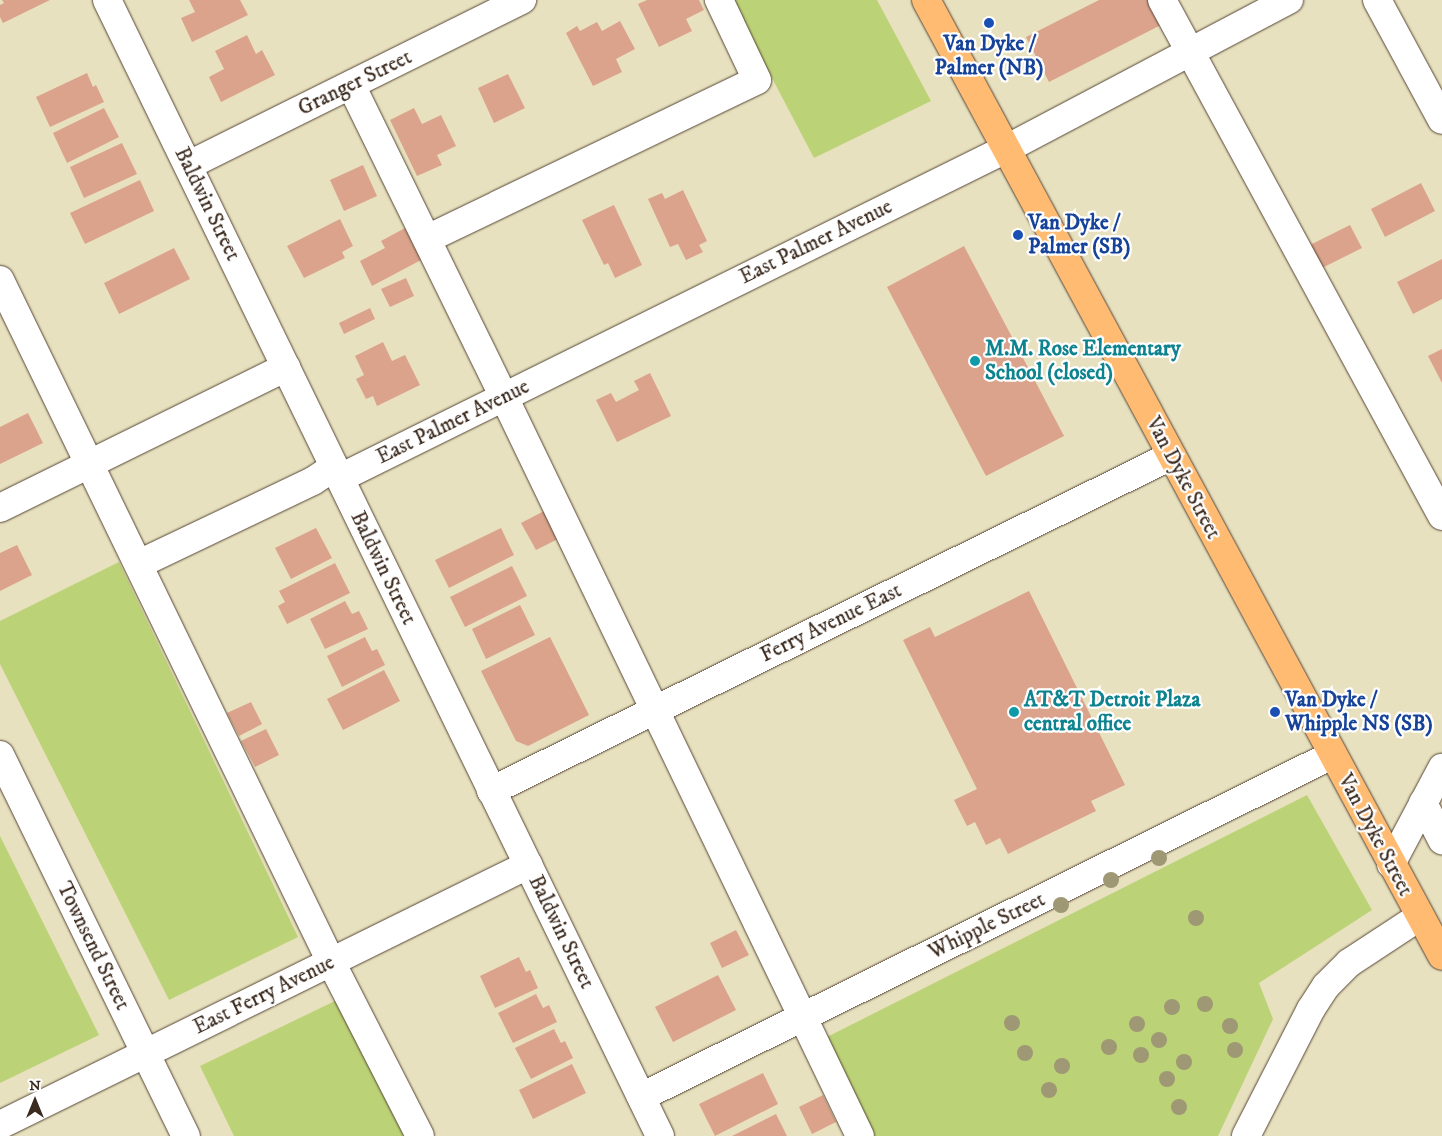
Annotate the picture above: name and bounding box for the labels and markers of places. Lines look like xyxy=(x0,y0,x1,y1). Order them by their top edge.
marker: Van Dyke / Palmer (NB) xyxy=(983,17,995,29)
place label: Van Dyke / Palmer (NB) xyxy=(935,31,1043,81)
place label: Van Dyke / Palmer (SB) xyxy=(1028,210,1130,260)
marker: Van Dyke / Palmer (SB) xyxy=(1012,229,1024,241)
place label: M.M. Rose Elementary School (closed) xyxy=(985,336,1181,386)
marker: M.M. Rose Elementary School (closed) xyxy=(969,355,981,367)
place label: AT&T Detroit Plaza central office xyxy=(1024,687,1200,737)
place label: Van Dyke / Whipple NS (SB) xyxy=(1285,687,1433,737)
marker: AT&T Detroit Plaza central office xyxy=(1008,706,1020,718)
marker: Van Dyke / Whipple NS (SB) xyxy=(1269,706,1281,718)

